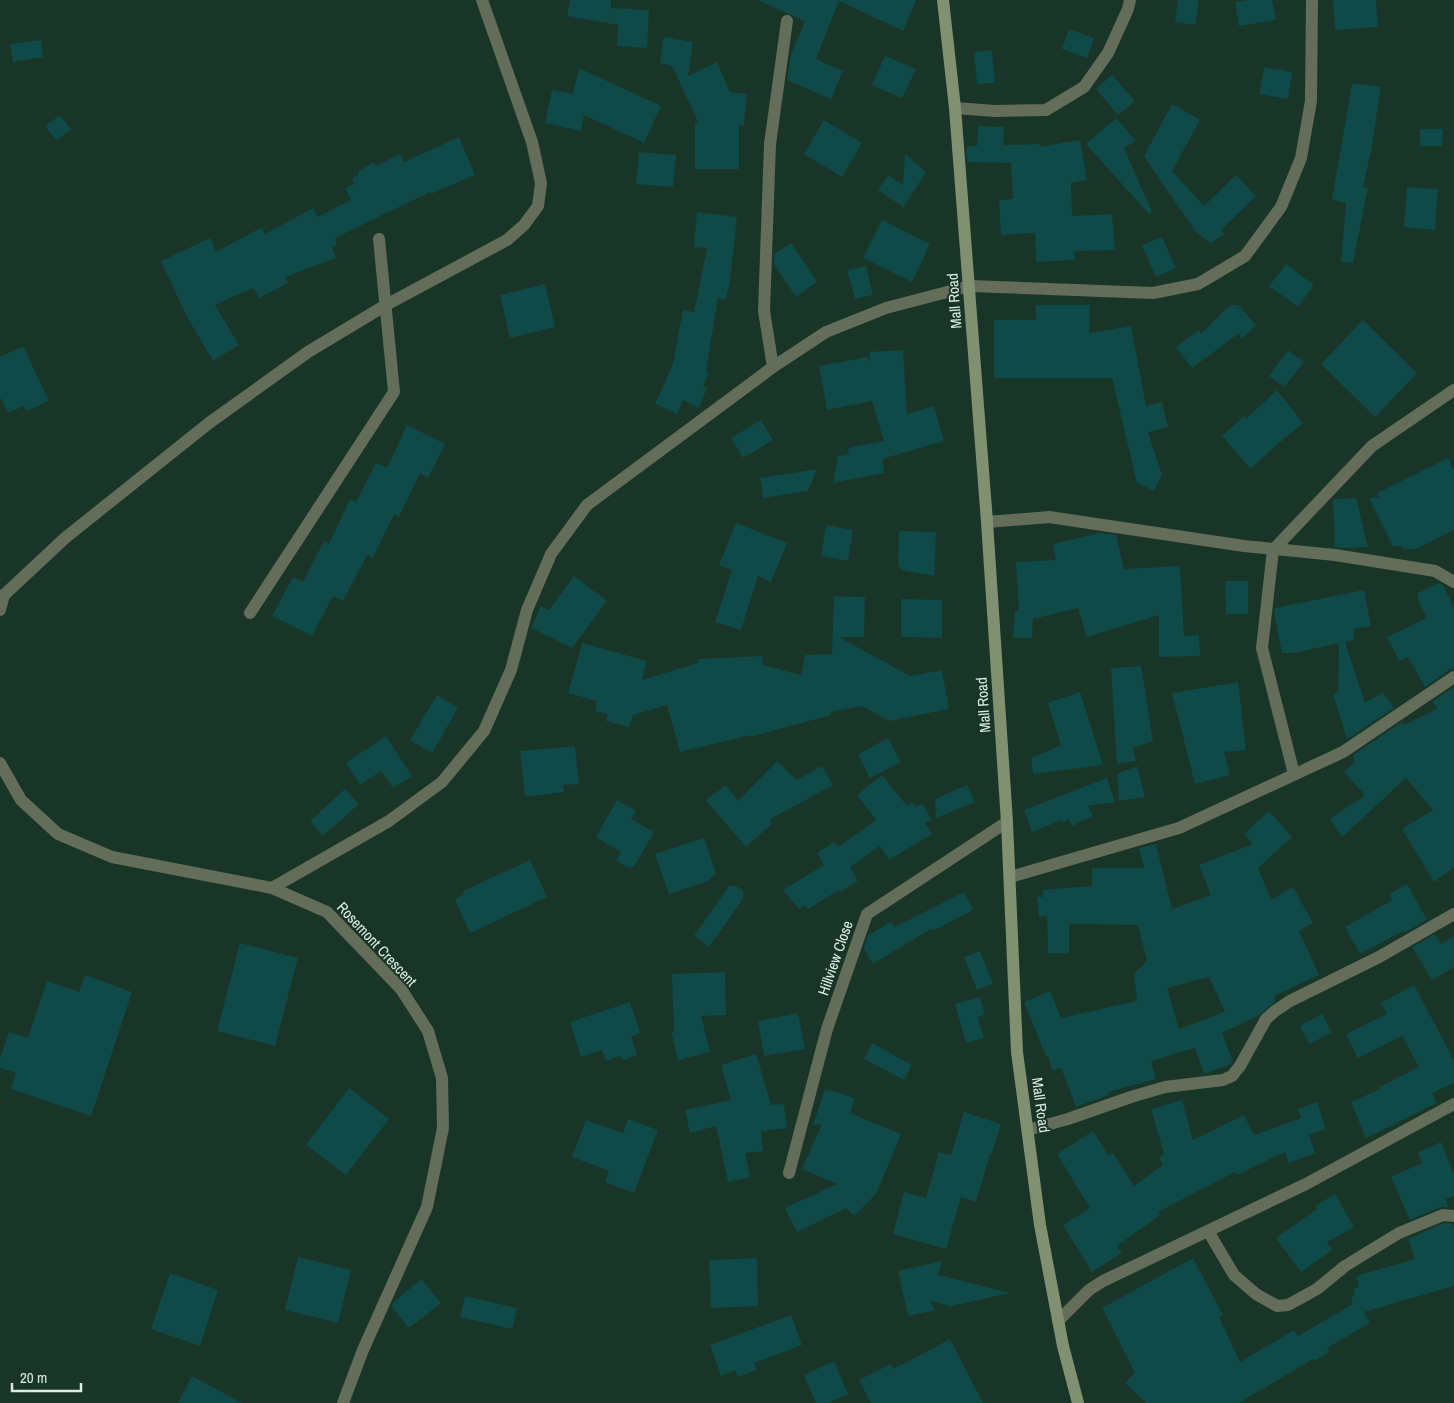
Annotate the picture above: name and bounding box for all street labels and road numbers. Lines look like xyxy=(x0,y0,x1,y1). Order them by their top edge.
street label: Mall Road xyxy=(942,273,966,329)
street label: Mall Road xyxy=(971,677,995,733)
street label: Rosemont Crescent xyxy=(332,897,422,991)
street label: Hillview Close xyxy=(812,918,858,998)
street label: Mall Road xyxy=(1027,1076,1055,1134)

